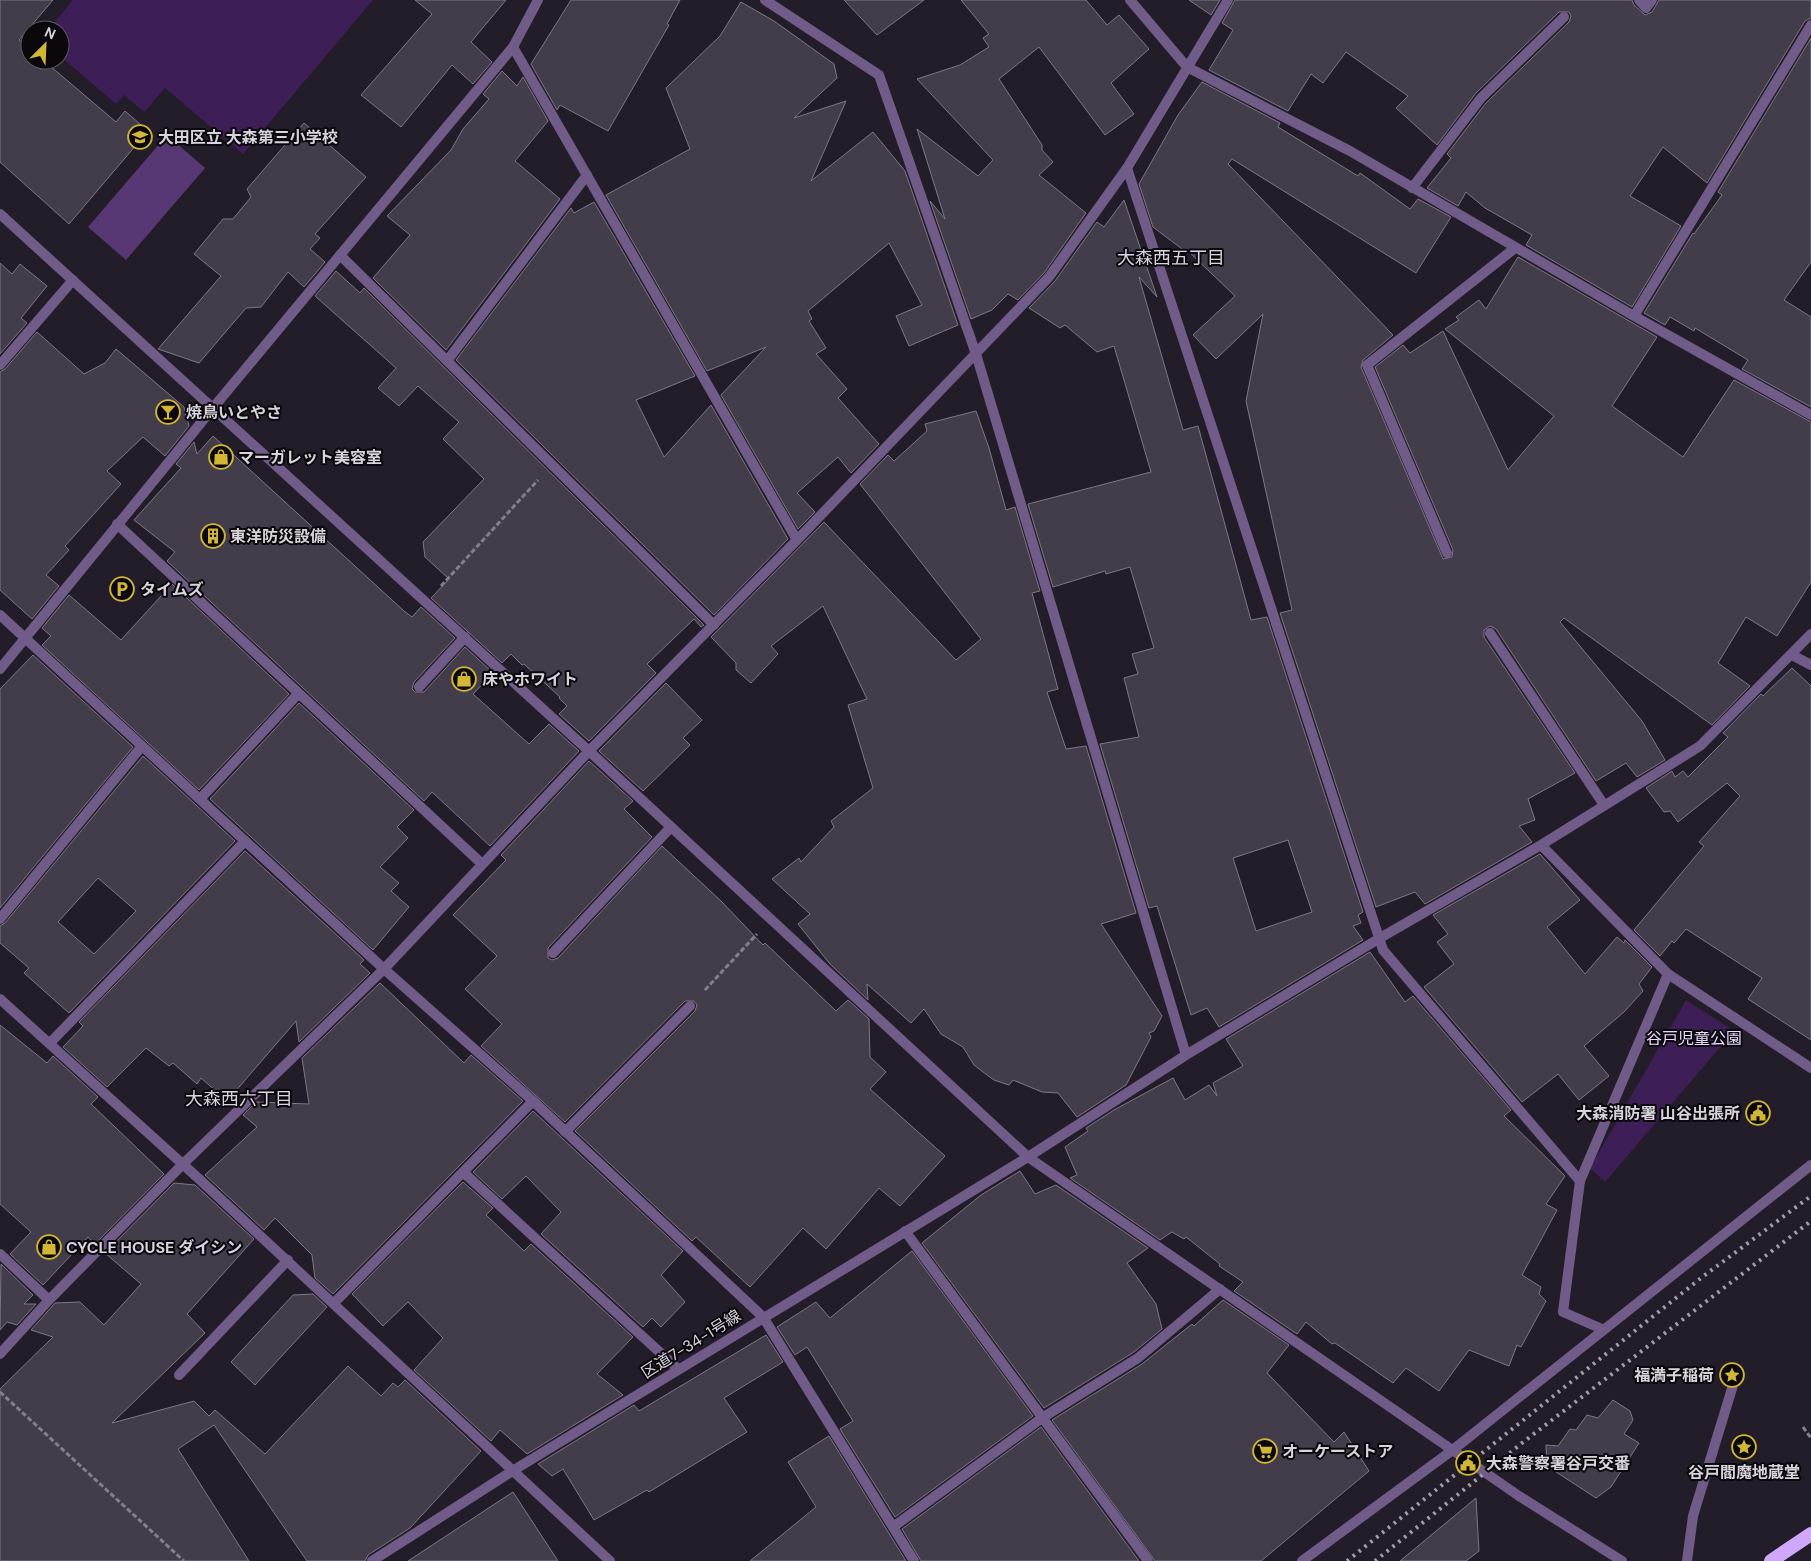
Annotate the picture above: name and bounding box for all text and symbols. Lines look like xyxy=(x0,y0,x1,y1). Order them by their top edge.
north arrow xyxy=(20,20,70,70)
text: N xyxy=(42,23,59,43)
school or university icon: 大田区立 大森第三小学校 xyxy=(127,124,153,150)
place label: 大田区立 大森第三小学校 xyxy=(158,127,338,148)
district label: 大森西五丁目 xyxy=(1117,246,1225,270)
bar icon: 焼鳥いとやさ xyxy=(155,399,181,425)
place label: 焼鳥いとやさ xyxy=(186,402,282,423)
shop icon: マーガレット美容室 xyxy=(208,444,234,470)
place label: マーガレット美容室 xyxy=(238,447,382,468)
building icon: 東洋防災設備 xyxy=(200,523,226,549)
place label: 東洋防災設備 xyxy=(230,526,326,547)
parking icon: タイムズ xyxy=(109,576,135,602)
place label: タイムズ xyxy=(140,579,204,600)
shop icon: 床やホワイト xyxy=(451,666,477,692)
place label: 床やホワイト xyxy=(482,669,578,690)
park label: 谷戸児童公園 xyxy=(1646,1028,1742,1049)
district label: 大森西六丁目 xyxy=(185,1087,293,1111)
public building icon: 大森消防署 山谷出張所 xyxy=(1745,1100,1771,1126)
place label: 大森消防署 山谷出張所 xyxy=(1576,1103,1740,1124)
shop icon: CYCLE HOUSE ダイシン xyxy=(36,1234,62,1260)
place label: CYCLE HOUSE ダイシン xyxy=(66,1237,242,1258)
street label: 区道7-34-1号線 xyxy=(637,1305,745,1383)
place icon: 福満子稲荷 xyxy=(1719,1362,1745,1388)
place label: 福満子稲荷 xyxy=(1634,1365,1714,1386)
place icon: 谷戸閻魔地蔵堂 xyxy=(1731,1434,1757,1460)
supermarket icon: オーケーストア xyxy=(1252,1438,1278,1464)
place label: オーケーストア xyxy=(1282,1441,1393,1462)
public building icon: 大森警察署谷戸交番 xyxy=(1455,1450,1481,1476)
place label: 大森警察署谷戸交番 xyxy=(1486,1453,1630,1474)
place label: 谷戸閻魔地蔵堂 xyxy=(1688,1462,1800,1483)

